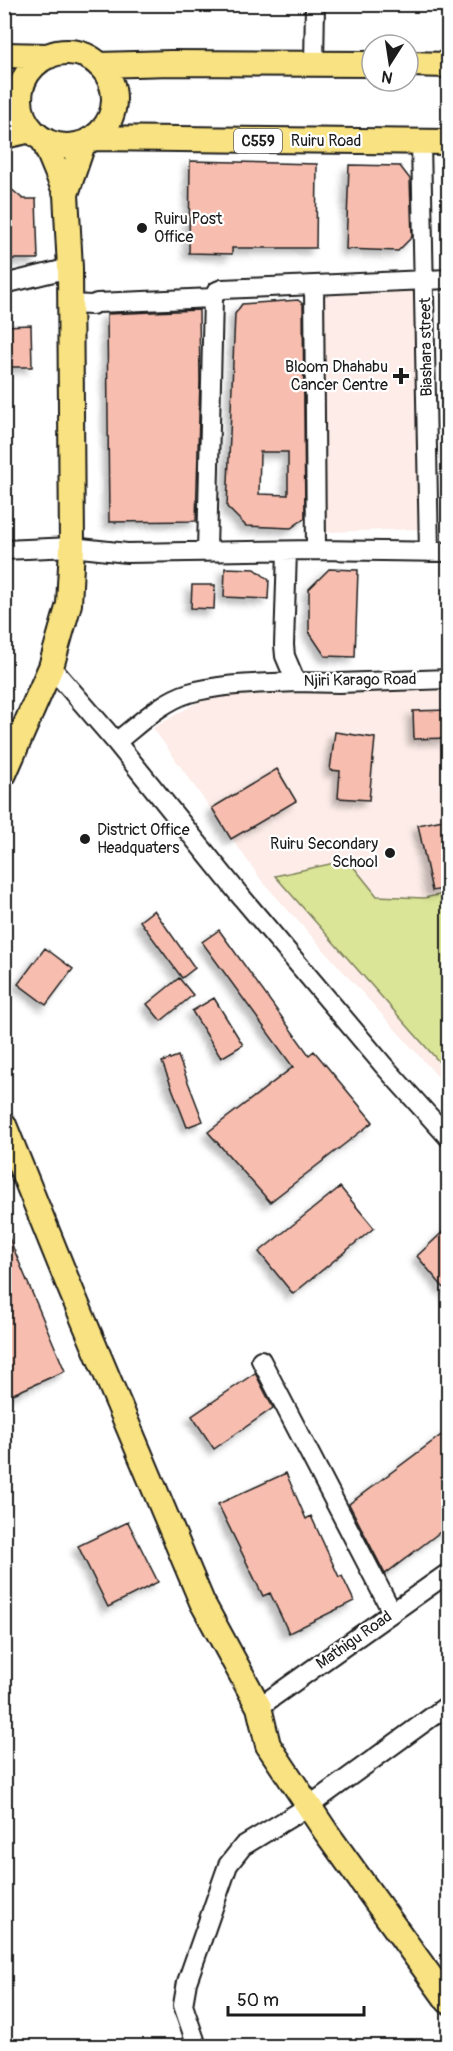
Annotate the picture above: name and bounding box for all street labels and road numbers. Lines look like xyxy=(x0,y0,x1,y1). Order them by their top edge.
road number: C559 xyxy=(234,129,282,153)
street label: Ruiru Road xyxy=(291,131,361,151)
street label: Biashara street xyxy=(415,297,437,397)
street label: Njiri Karago Road xyxy=(303,669,417,691)
street label: Mathigu Road xyxy=(312,1607,396,1673)

